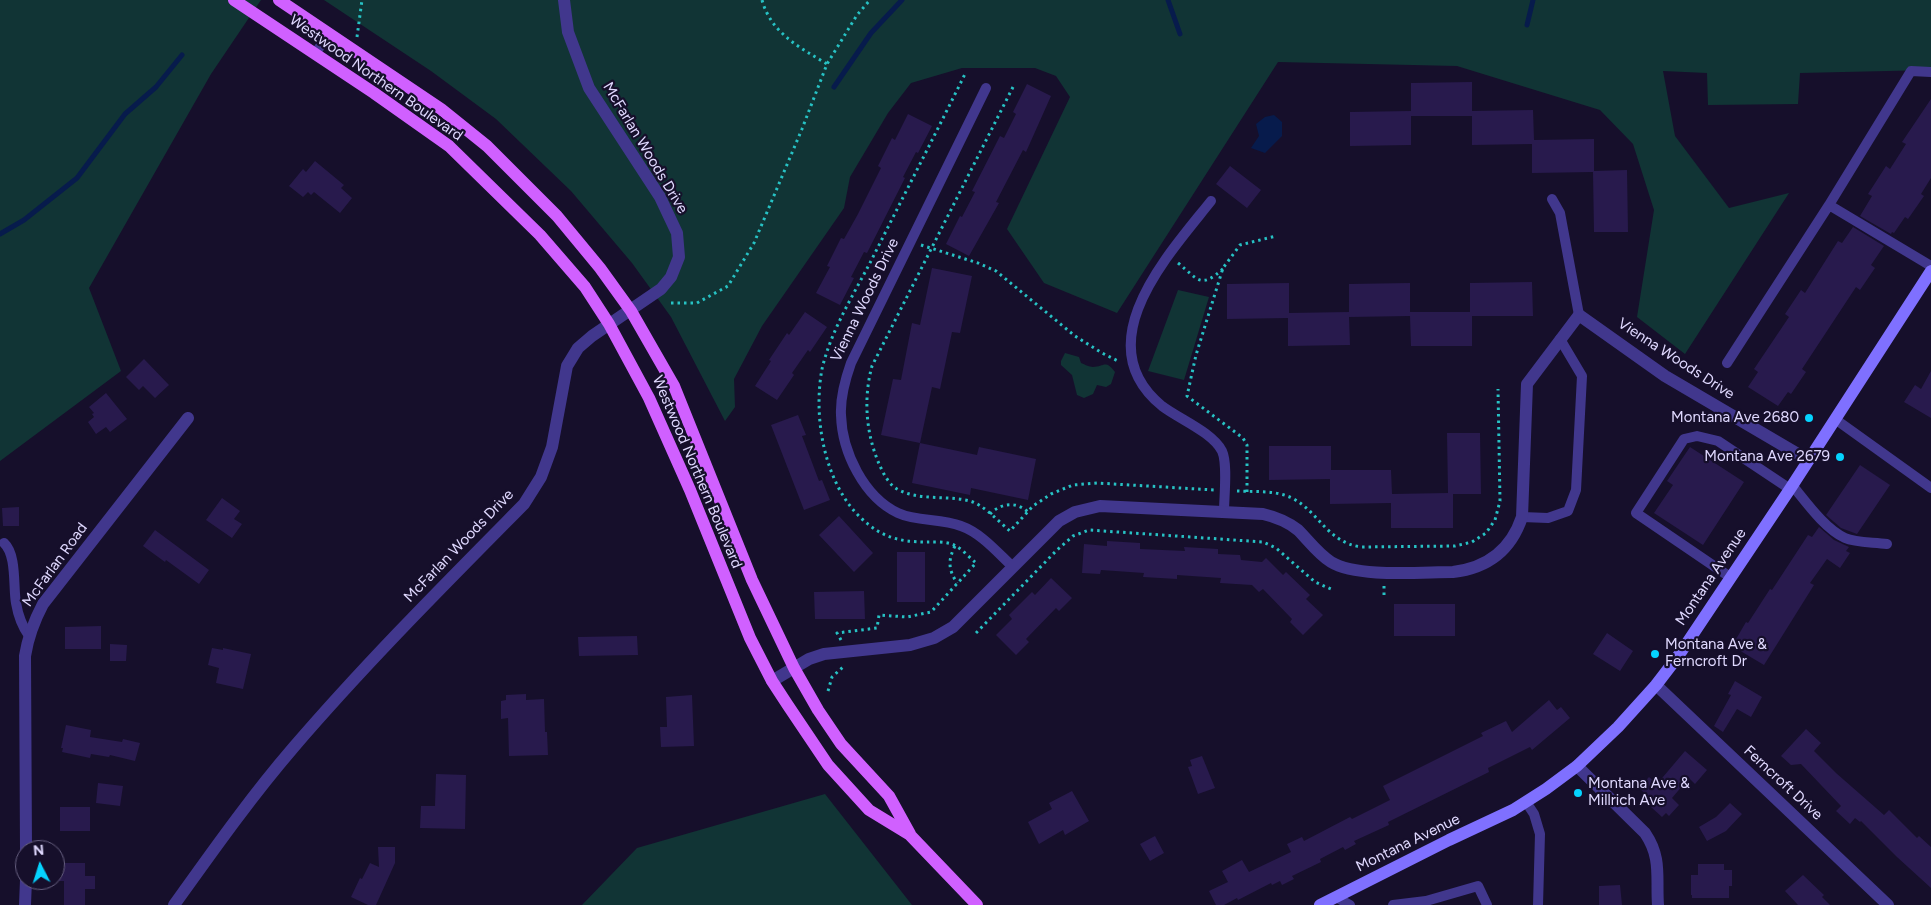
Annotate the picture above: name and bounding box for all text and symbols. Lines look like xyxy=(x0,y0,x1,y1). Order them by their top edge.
street label: Westwood Northern Boulevard xyxy=(286,11,466,145)
street label: McFarlan Woods Drive xyxy=(599,79,691,217)
street label: Vienna Woods Drive xyxy=(827,235,903,365)
street label: Vienna Woods Drive xyxy=(1614,315,1738,403)
street label: Westwood Northern Boulevard xyxy=(648,373,746,571)
place label: Montana Ave 2680 xyxy=(1671,409,1799,427)
marker: Montana Ave 2680 xyxy=(1803,412,1815,424)
place label: Montana Ave 2679 xyxy=(1704,448,1830,466)
marker: Montana Ave 2679 xyxy=(1834,451,1846,463)
street label: McFarlan Woods Drive xyxy=(400,486,518,606)
street label: McFarlan Road xyxy=(19,520,91,610)
street label: Montana Avenue xyxy=(1672,525,1750,629)
place label: Montana Ave & Ferncroft Dr xyxy=(1665,636,1767,671)
marker: Montana Ave & Ferncroft Dr xyxy=(1649,648,1661,660)
street label: Ferncroft Drive xyxy=(1740,742,1826,824)
place label: Montana Ave & Millrich Ave xyxy=(1588,775,1690,810)
marker: Montana Ave & Millrich Ave xyxy=(1572,787,1584,799)
street label: Montana Avenue xyxy=(1353,810,1463,876)
north arrow xyxy=(15,840,65,890)
text: N xyxy=(33,842,45,859)

